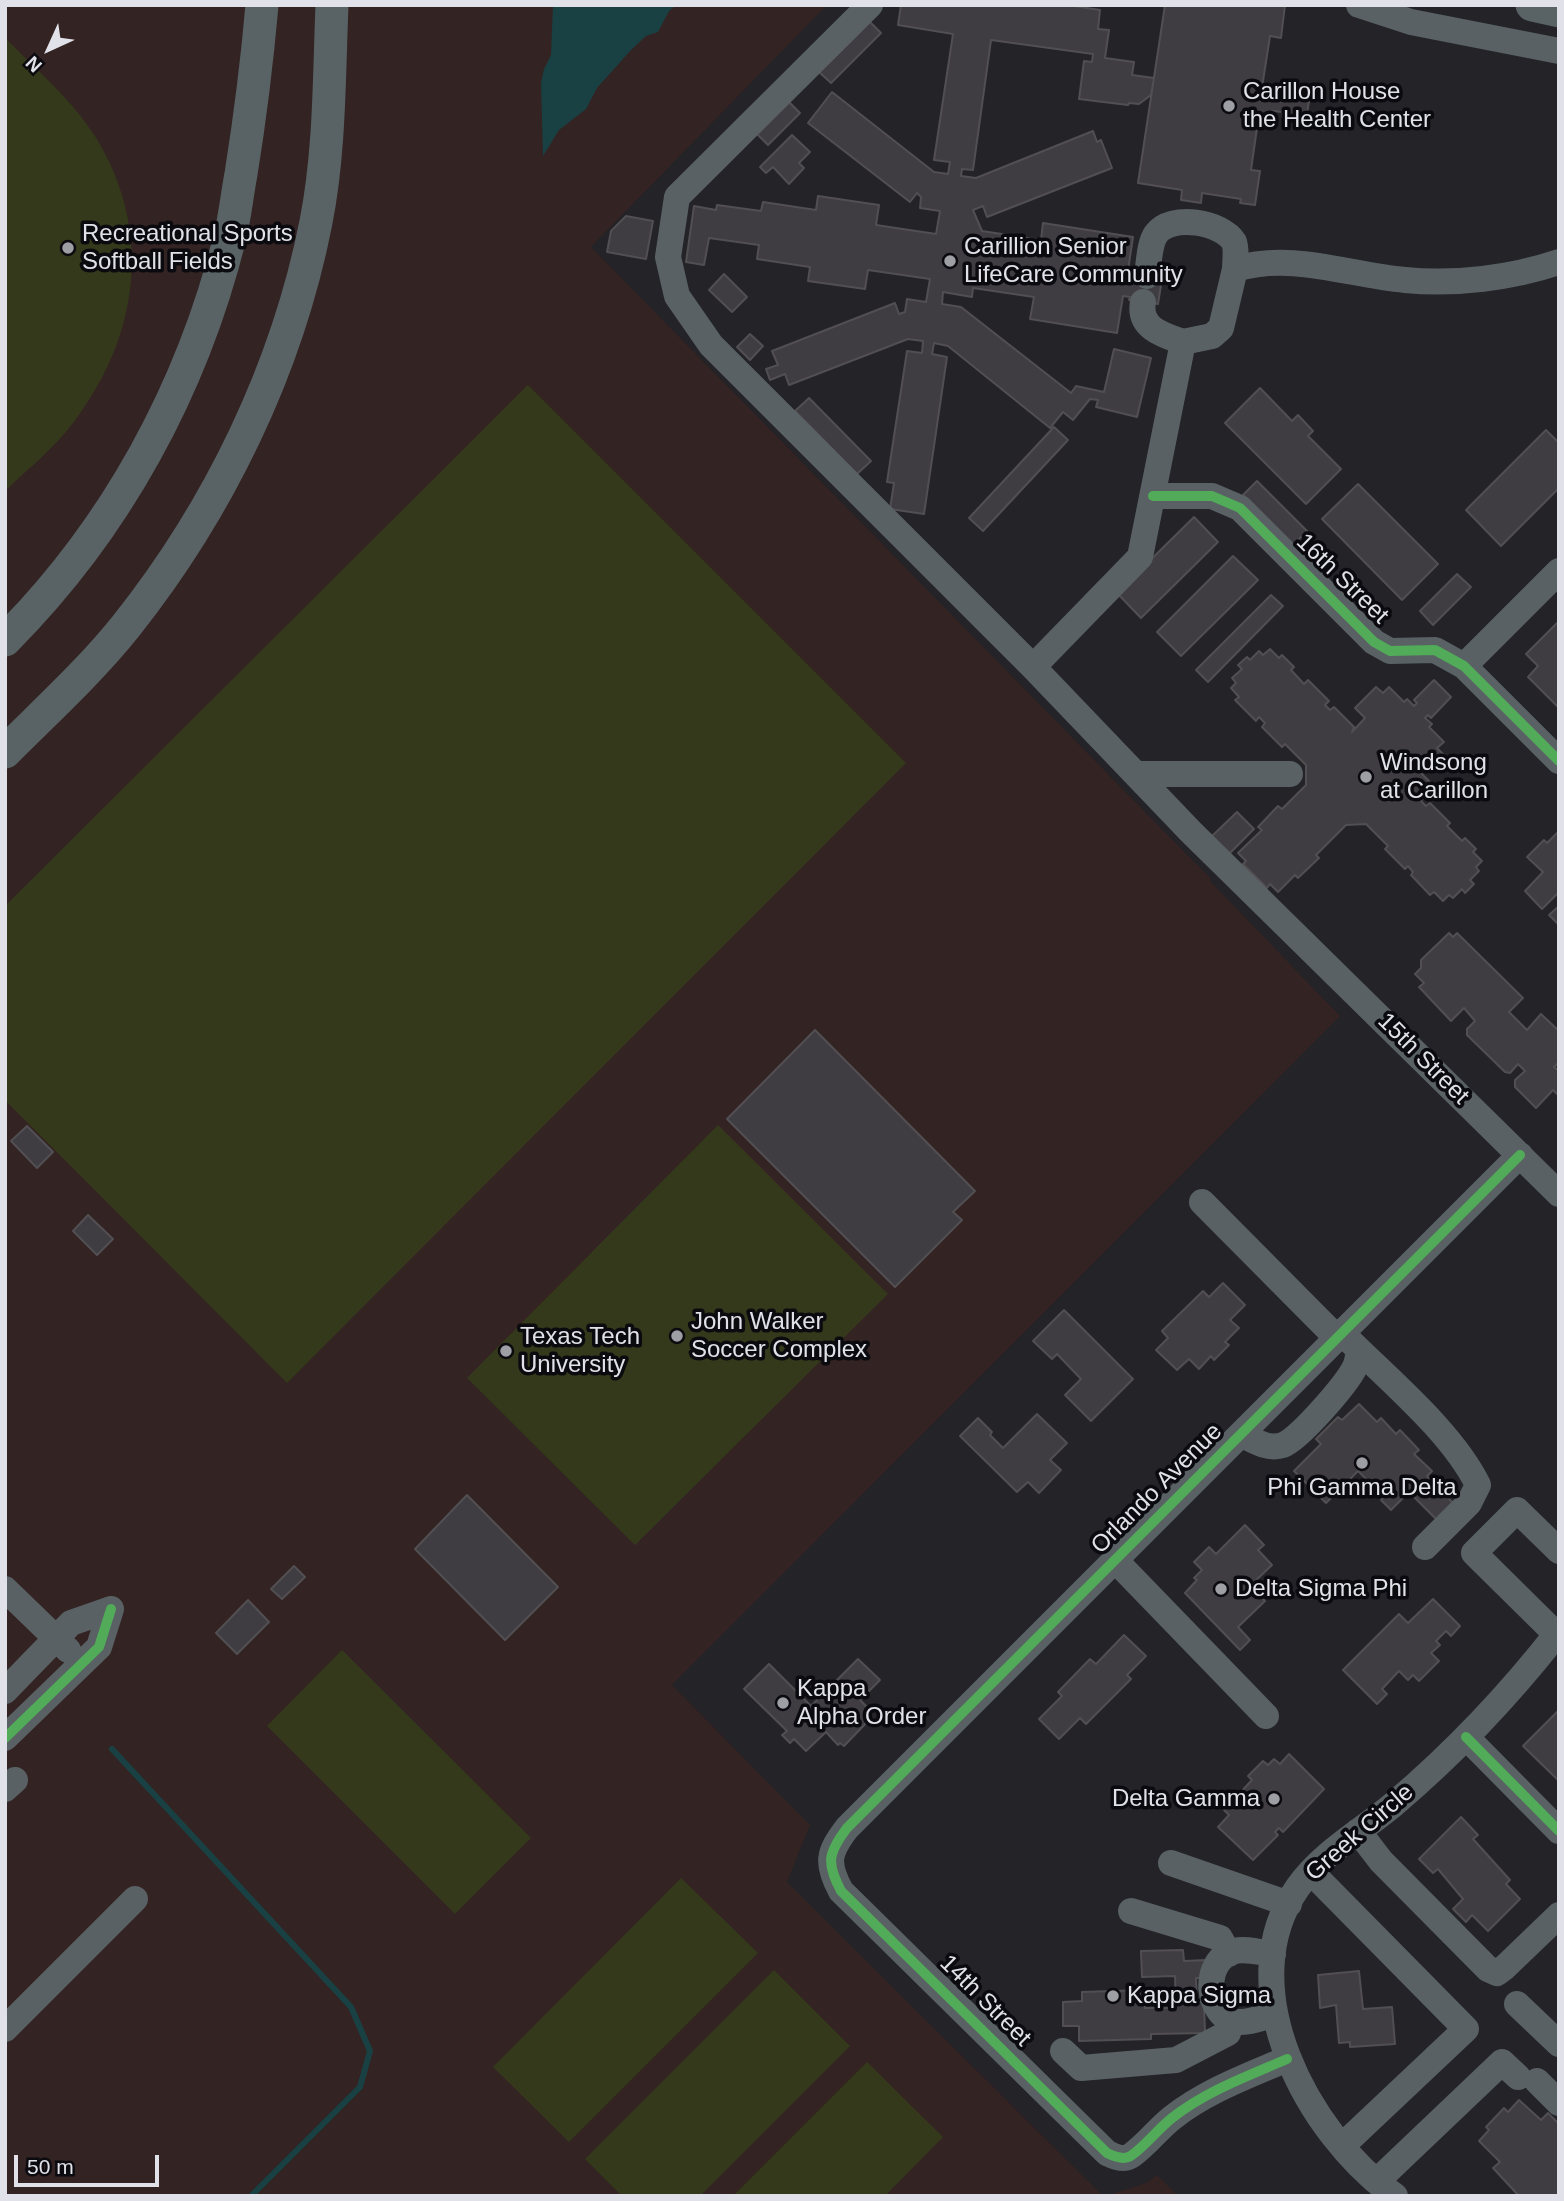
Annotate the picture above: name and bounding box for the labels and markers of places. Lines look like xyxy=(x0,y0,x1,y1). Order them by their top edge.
place label: Carillon House the Health Center xyxy=(1243,78,1431,134)
marker: Carillon House the Health Center xyxy=(1221,98,1237,114)
place label: Recreational Sports Softball Fields xyxy=(82,220,293,276)
place label: Carillion Senior LifeCare Community xyxy=(964,233,1183,289)
marker: Recreational Sports Softball Fields xyxy=(60,240,76,256)
marker: Carillion Senior LifeCare Community xyxy=(942,253,958,269)
place label: Windsong at Carillon xyxy=(1380,749,1488,805)
marker: Windsong at Carillon xyxy=(1358,769,1374,785)
place label: John Walker Soccer Complex xyxy=(691,1308,867,1364)
place label: Texas Tech University xyxy=(520,1323,640,1379)
marker: John Walker Soccer Complex xyxy=(669,1328,685,1344)
marker: Texas Tech University xyxy=(498,1343,514,1359)
marker: Phi Gamma Delta xyxy=(1354,1455,1370,1471)
place label: Phi Gamma Delta xyxy=(1267,1474,1457,1502)
place label: Delta Sigma Phi xyxy=(1235,1575,1407,1603)
marker: Delta Sigma Phi xyxy=(1213,1581,1229,1597)
place label: Kappa Alpha Order xyxy=(797,1675,926,1731)
marker: Kappa Alpha Order xyxy=(775,1695,791,1711)
place label: Delta Gamma xyxy=(1112,1785,1260,1813)
marker: Delta Gamma xyxy=(1266,1791,1282,1807)
place label: Kappa Sigma xyxy=(1127,1982,1271,2010)
marker: Kappa Sigma xyxy=(1105,1988,1121,2004)

